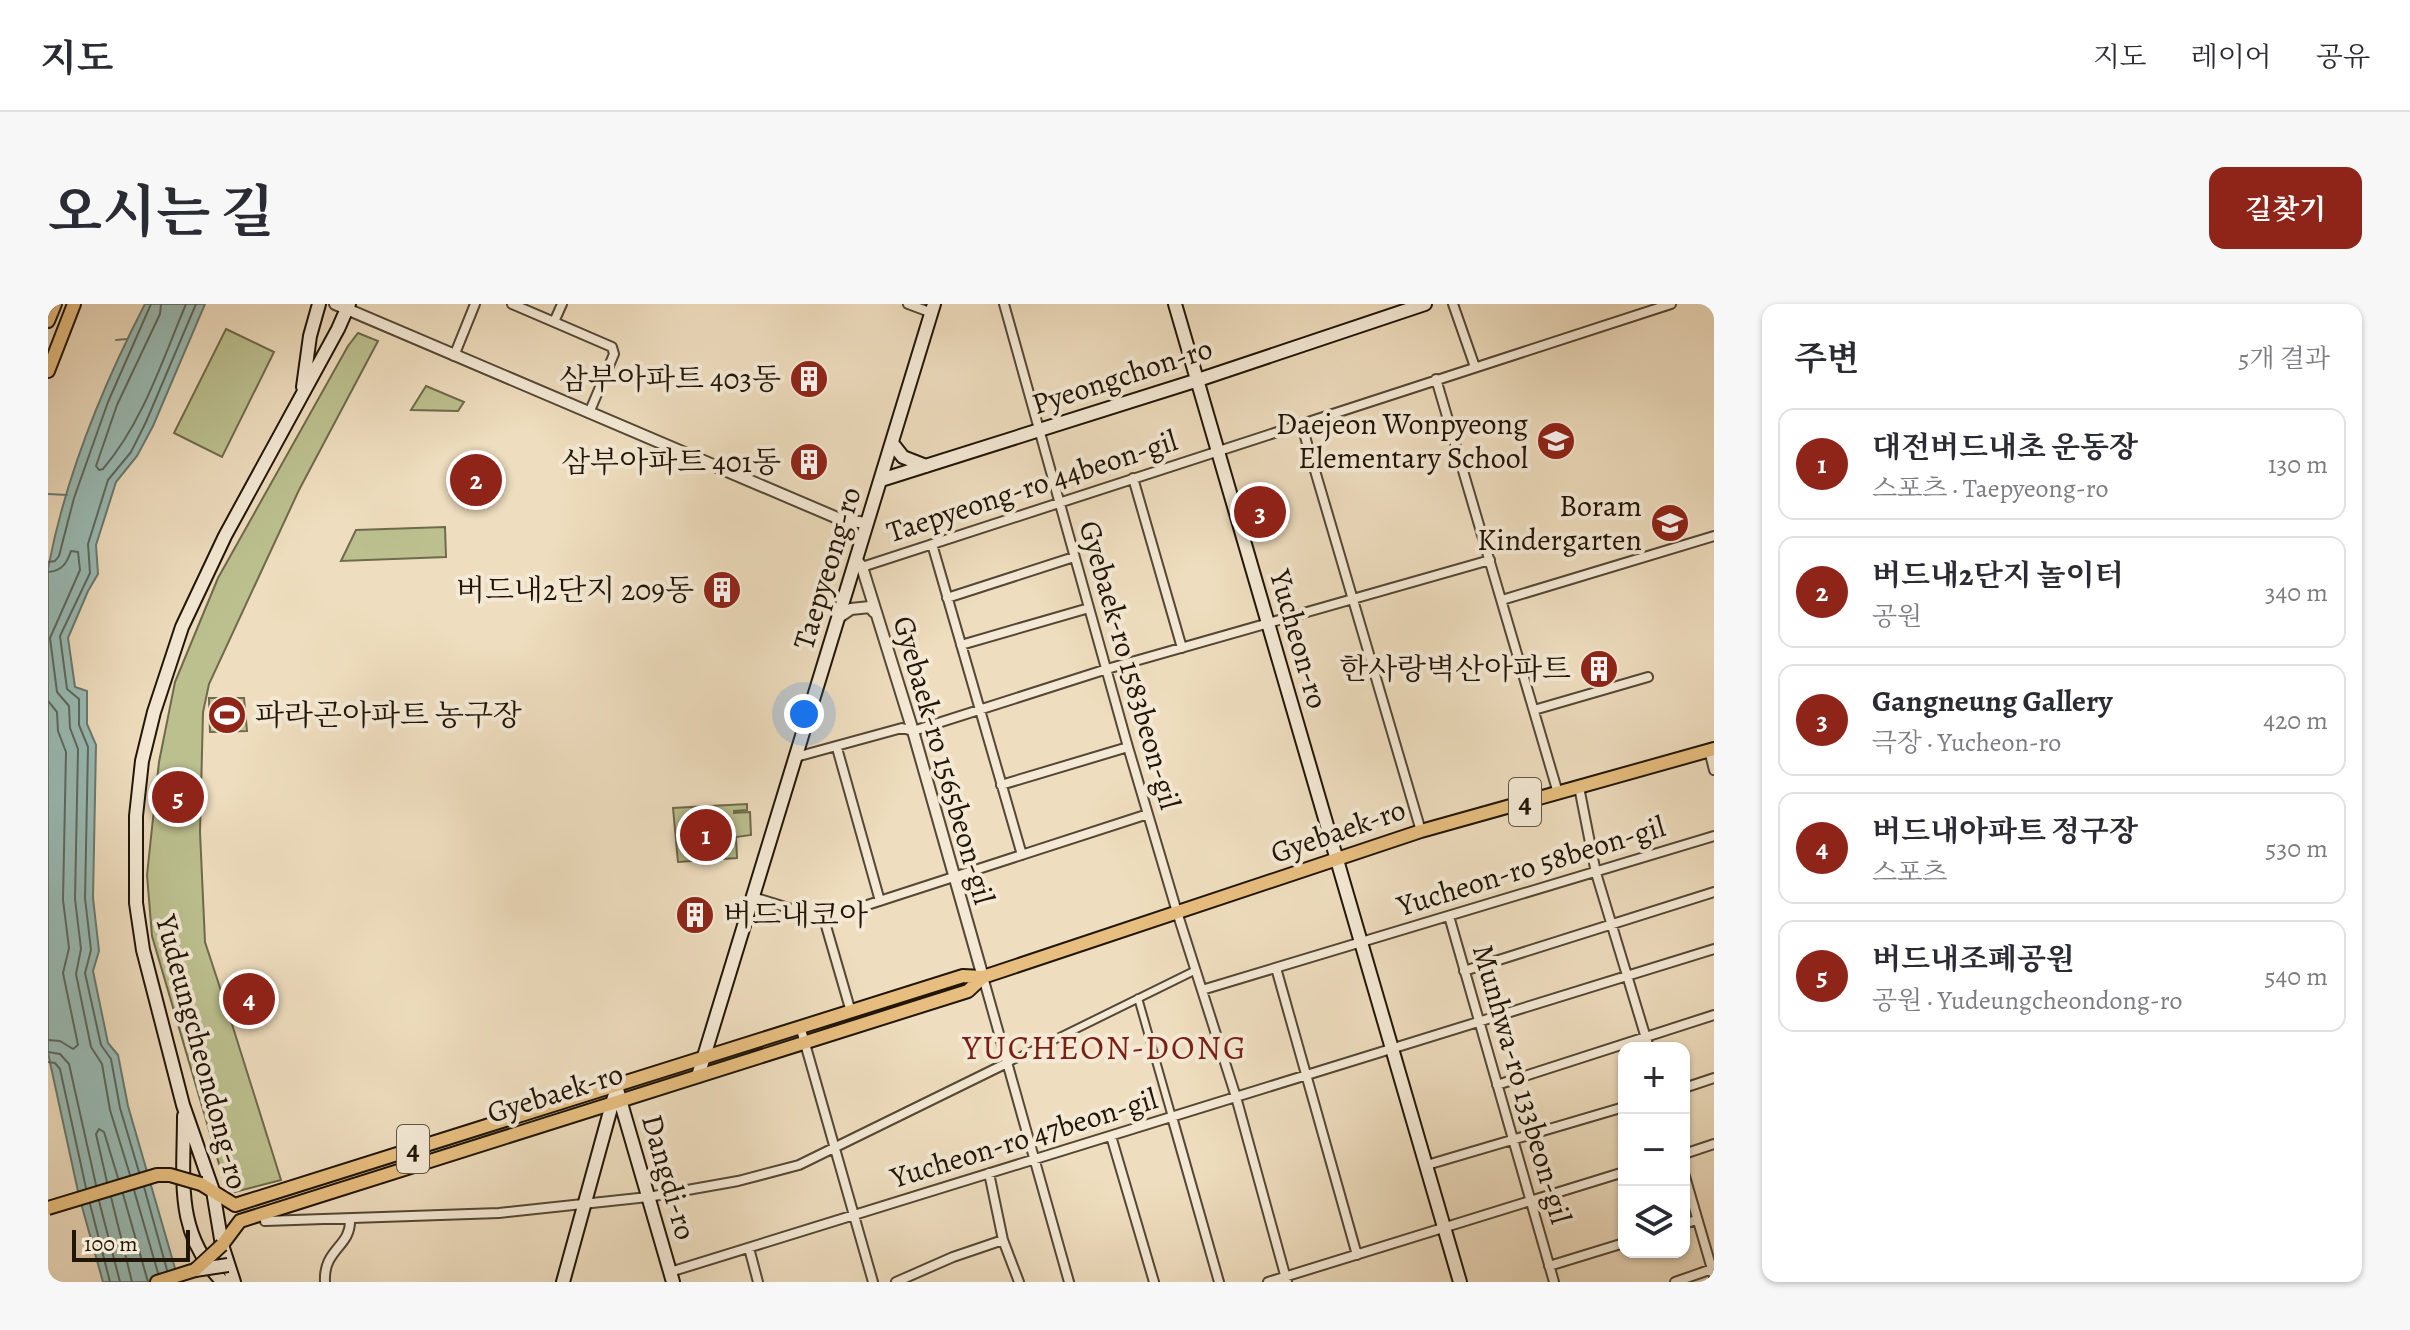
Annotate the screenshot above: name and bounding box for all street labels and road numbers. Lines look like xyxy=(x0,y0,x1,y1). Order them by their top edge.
street label: Pyeongchon-ro xyxy=(1027,328,1217,424)
street label: Taepyeong-ro 44beon-gil xyxy=(882,420,1182,552)
street label: Taepyeong-ro xyxy=(783,482,871,654)
street label: Gyebaek-ro 1583beon-gil xyxy=(1070,516,1190,814)
street label: Yucheon-ro xyxy=(1260,564,1338,713)
street label: Gyebaek-ro 1565beon-gil xyxy=(884,611,1004,909)
road number: 4 xyxy=(1509,778,1541,826)
street label: Gyebaek-ro xyxy=(1265,789,1411,873)
street label: Yucheon-ro 58beon-gil xyxy=(1391,806,1670,926)
street label: Yudeungcheondong-ro xyxy=(146,909,258,1194)
street label: Munhwa-ro 133beon-gil xyxy=(1463,940,1581,1228)
street label: Gyebaek-ro xyxy=(482,1053,628,1133)
street label: Yucheon-ro 47beon-gil xyxy=(885,1078,1162,1198)
street label: Dangdi-ro xyxy=(632,1110,706,1244)
road number: 4 xyxy=(397,1125,429,1173)

